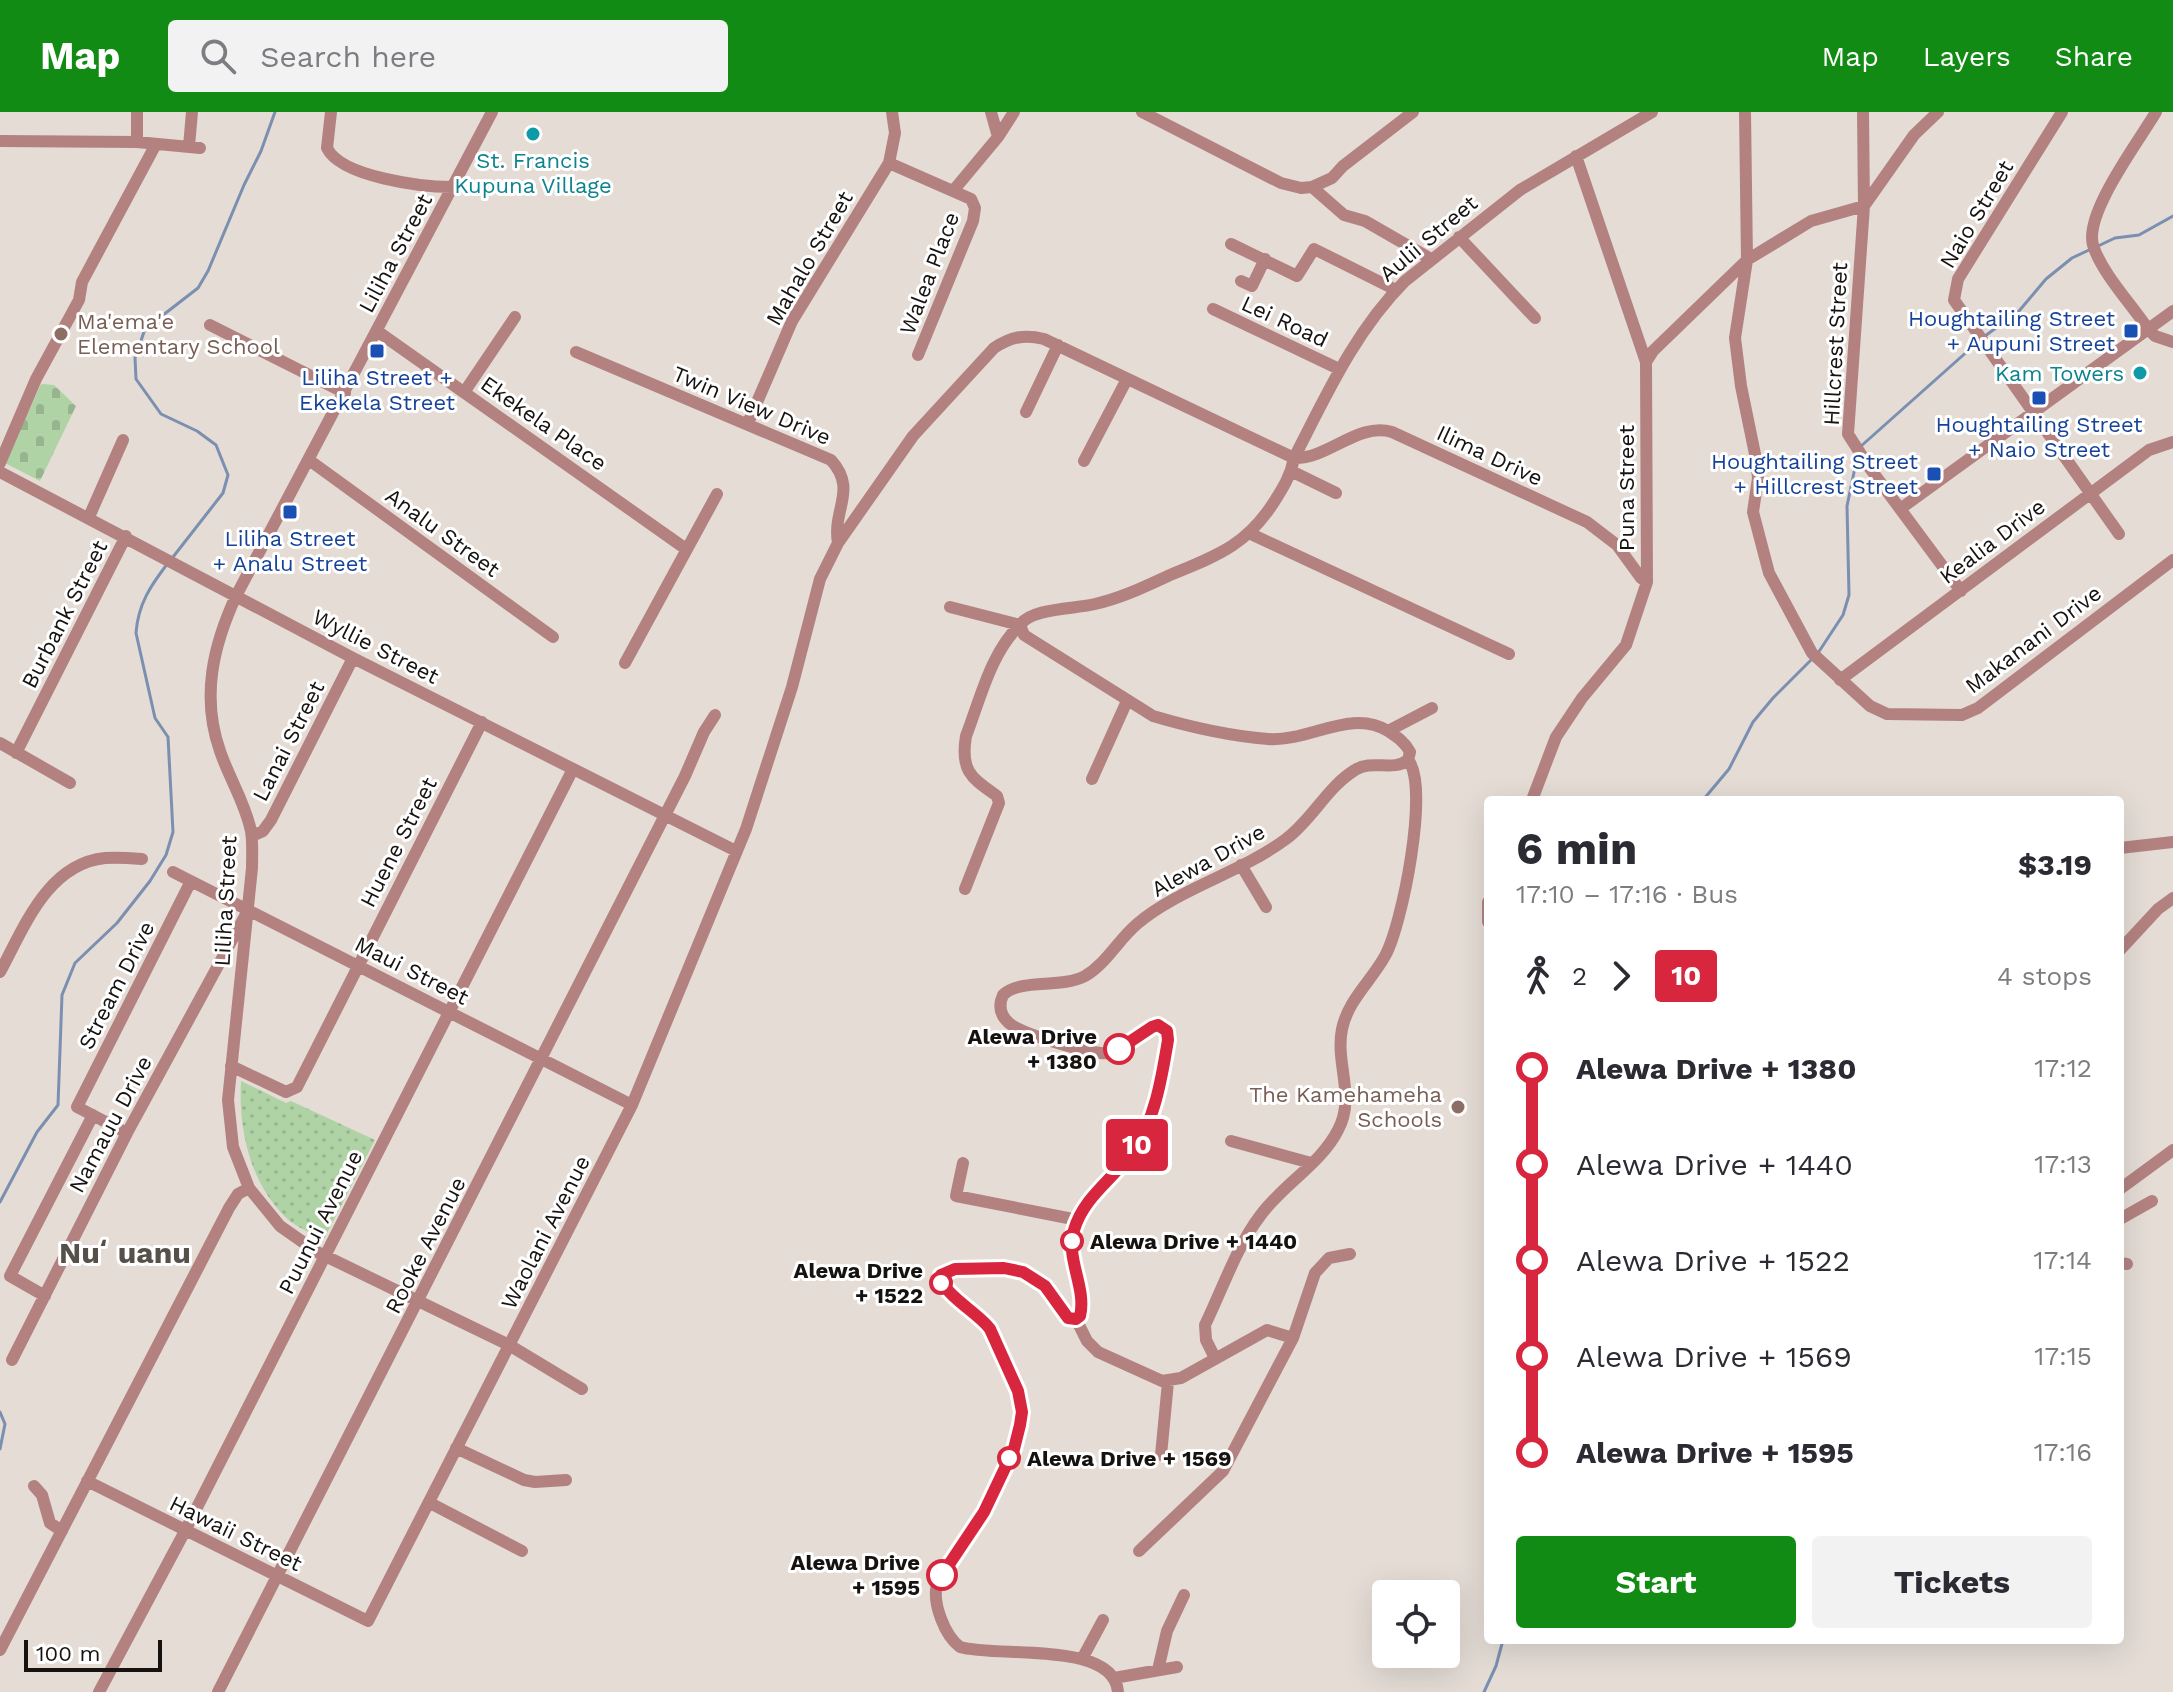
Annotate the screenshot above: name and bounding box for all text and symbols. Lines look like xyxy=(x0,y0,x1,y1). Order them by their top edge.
search box xyxy=(168,20,728,92)
text: Map xyxy=(40,34,120,78)
icon: search xyxy=(196,34,240,78)
text: Search here xyxy=(260,39,436,74)
text: Map xyxy=(1822,40,1879,73)
text: Layers xyxy=(1923,40,2011,73)
text: Share xyxy=(2055,40,2133,73)
marker: St. Francis Kupuna Village xyxy=(524,125,542,143)
place label: St. Francis Kupuna Village xyxy=(454,148,612,198)
street label: Naio Street xyxy=(1934,156,2018,273)
street label: Mahalo Street xyxy=(761,187,858,330)
street label: Liliha Street xyxy=(354,190,437,317)
street label: Aulii Street xyxy=(1374,190,1482,287)
street label: Walea Place xyxy=(895,208,964,338)
street label: Hillcrest Street xyxy=(1819,262,1852,426)
street label: Lei Road xyxy=(1238,291,1332,352)
place label: Houghtailing Street + Aupuni Street xyxy=(1908,306,2115,356)
place label: Ma'ema'e Elementary School xyxy=(77,309,280,359)
marker: Houghtailing Street + Aupuni Street xyxy=(2122,322,2140,340)
marker: Ma'ema'e Elementary School xyxy=(52,325,70,343)
marker: Liliha Street + Ekekela Street xyxy=(368,342,386,360)
street label: Twin View Drive xyxy=(669,361,835,450)
place label: Kam Towers xyxy=(1995,361,2124,386)
marker: Kam Towers xyxy=(2131,364,2149,382)
place label: Liliha Street + Ekekela Street xyxy=(299,365,455,415)
street label: Ekekela Place xyxy=(476,371,611,476)
marker: Houghtailing Street + Naio Street xyxy=(2030,389,2048,407)
place label: Houghtailing Street + Naio Street xyxy=(1935,412,2143,462)
street label: Ilima Drive xyxy=(1433,420,1547,491)
street label: Puna Street xyxy=(1614,425,1639,551)
place label: Houghtailing Street + Hillcrest Street xyxy=(1711,449,1918,499)
marker: Houghtailing Street + Hillcrest Street xyxy=(1925,465,1943,483)
street label: Analu Street xyxy=(381,483,505,582)
street label: Kealia Drive xyxy=(1935,494,2050,589)
marker: Liliha Street + Analu Street xyxy=(281,503,299,521)
place label: Liliha Street + Analu Street xyxy=(213,526,367,576)
street label: Burbank Street xyxy=(16,536,112,692)
street label: Makanani Drive xyxy=(1960,580,2106,699)
street label: Wyllie Street xyxy=(309,604,443,689)
street label: Lanai Street xyxy=(248,677,329,805)
street label: Huene Street xyxy=(355,773,442,911)
street label: Alewa Drive xyxy=(1147,819,1269,902)
text: 6 min xyxy=(1516,823,1637,875)
street label: Liliha Street xyxy=(210,835,241,967)
text: $3.19 xyxy=(2018,847,2092,882)
text: 17:10 – 17:16 · Bus xyxy=(1516,879,1738,909)
street label: Stream Drive xyxy=(73,917,159,1053)
street label: Maui Street xyxy=(351,931,473,1010)
icon: walk xyxy=(1516,954,1560,998)
icon: forward xyxy=(1599,954,1643,998)
text: 10 xyxy=(1671,959,1701,992)
text: 2 xyxy=(1572,961,1587,991)
text: 4 stops xyxy=(1997,961,2092,991)
place label: Alewa Drive + 1380 xyxy=(968,1024,1097,1074)
marker: Alewa Drive + 1380 xyxy=(1104,1034,1134,1064)
text: Alewa Drive + 1380 xyxy=(1576,1051,1856,1086)
street label: Namauu Drive xyxy=(64,1052,157,1197)
text: 17:12 xyxy=(2034,1053,2092,1083)
place label: The Kamehameha Schools xyxy=(1249,1082,1442,1132)
marker: The Kamehameha Schools xyxy=(1449,1098,1467,1116)
line badge: 10 xyxy=(1101,1119,1173,1171)
text: 10 xyxy=(1122,1128,1152,1161)
street label: Puunui Avenue xyxy=(273,1146,367,1298)
text: Alewa Drive + 1440 xyxy=(1576,1147,1853,1182)
text: 17:13 xyxy=(2034,1149,2092,1179)
street label: Waolani Avenue xyxy=(496,1151,595,1313)
street label: Rooke Avenue xyxy=(380,1173,471,1318)
place label: Alewa Drive + 1440 xyxy=(1090,1229,1297,1254)
marker: Alewa Drive + 1440 xyxy=(1061,1230,1083,1252)
district label: Nuʻuanu xyxy=(59,1235,191,1270)
text: Alewa Drive + 1522 xyxy=(1576,1243,1850,1278)
text: 17:14 xyxy=(2034,1245,2092,1275)
place label: Alewa Drive + 1522 xyxy=(794,1258,923,1308)
marker: Alewa Drive + 1522 xyxy=(930,1272,952,1294)
text: Alewa Drive + 1569 xyxy=(1576,1339,1852,1374)
text: 17:15 xyxy=(2034,1341,2092,1371)
text: Alewa Drive + 1595 xyxy=(1576,1435,1854,1470)
text: 17:16 xyxy=(2034,1437,2092,1467)
place label: Alewa Drive + 1569 xyxy=(1027,1446,1232,1471)
marker: Alewa Drive + 1569 xyxy=(998,1447,1020,1469)
street label: Hawaii Street xyxy=(165,1491,306,1576)
button: Start xyxy=(1516,1536,1796,1628)
button: Tickets xyxy=(1812,1536,2092,1628)
place label: Alewa Drive + 1595 xyxy=(791,1550,920,1600)
marker: Alewa Drive + 1595 xyxy=(927,1560,957,1590)
map controls xyxy=(1372,1580,1460,1668)
button: locate xyxy=(1372,1580,1460,1668)
scale bar xyxy=(24,1636,162,1672)
text: 100 m xyxy=(36,1641,100,1666)

